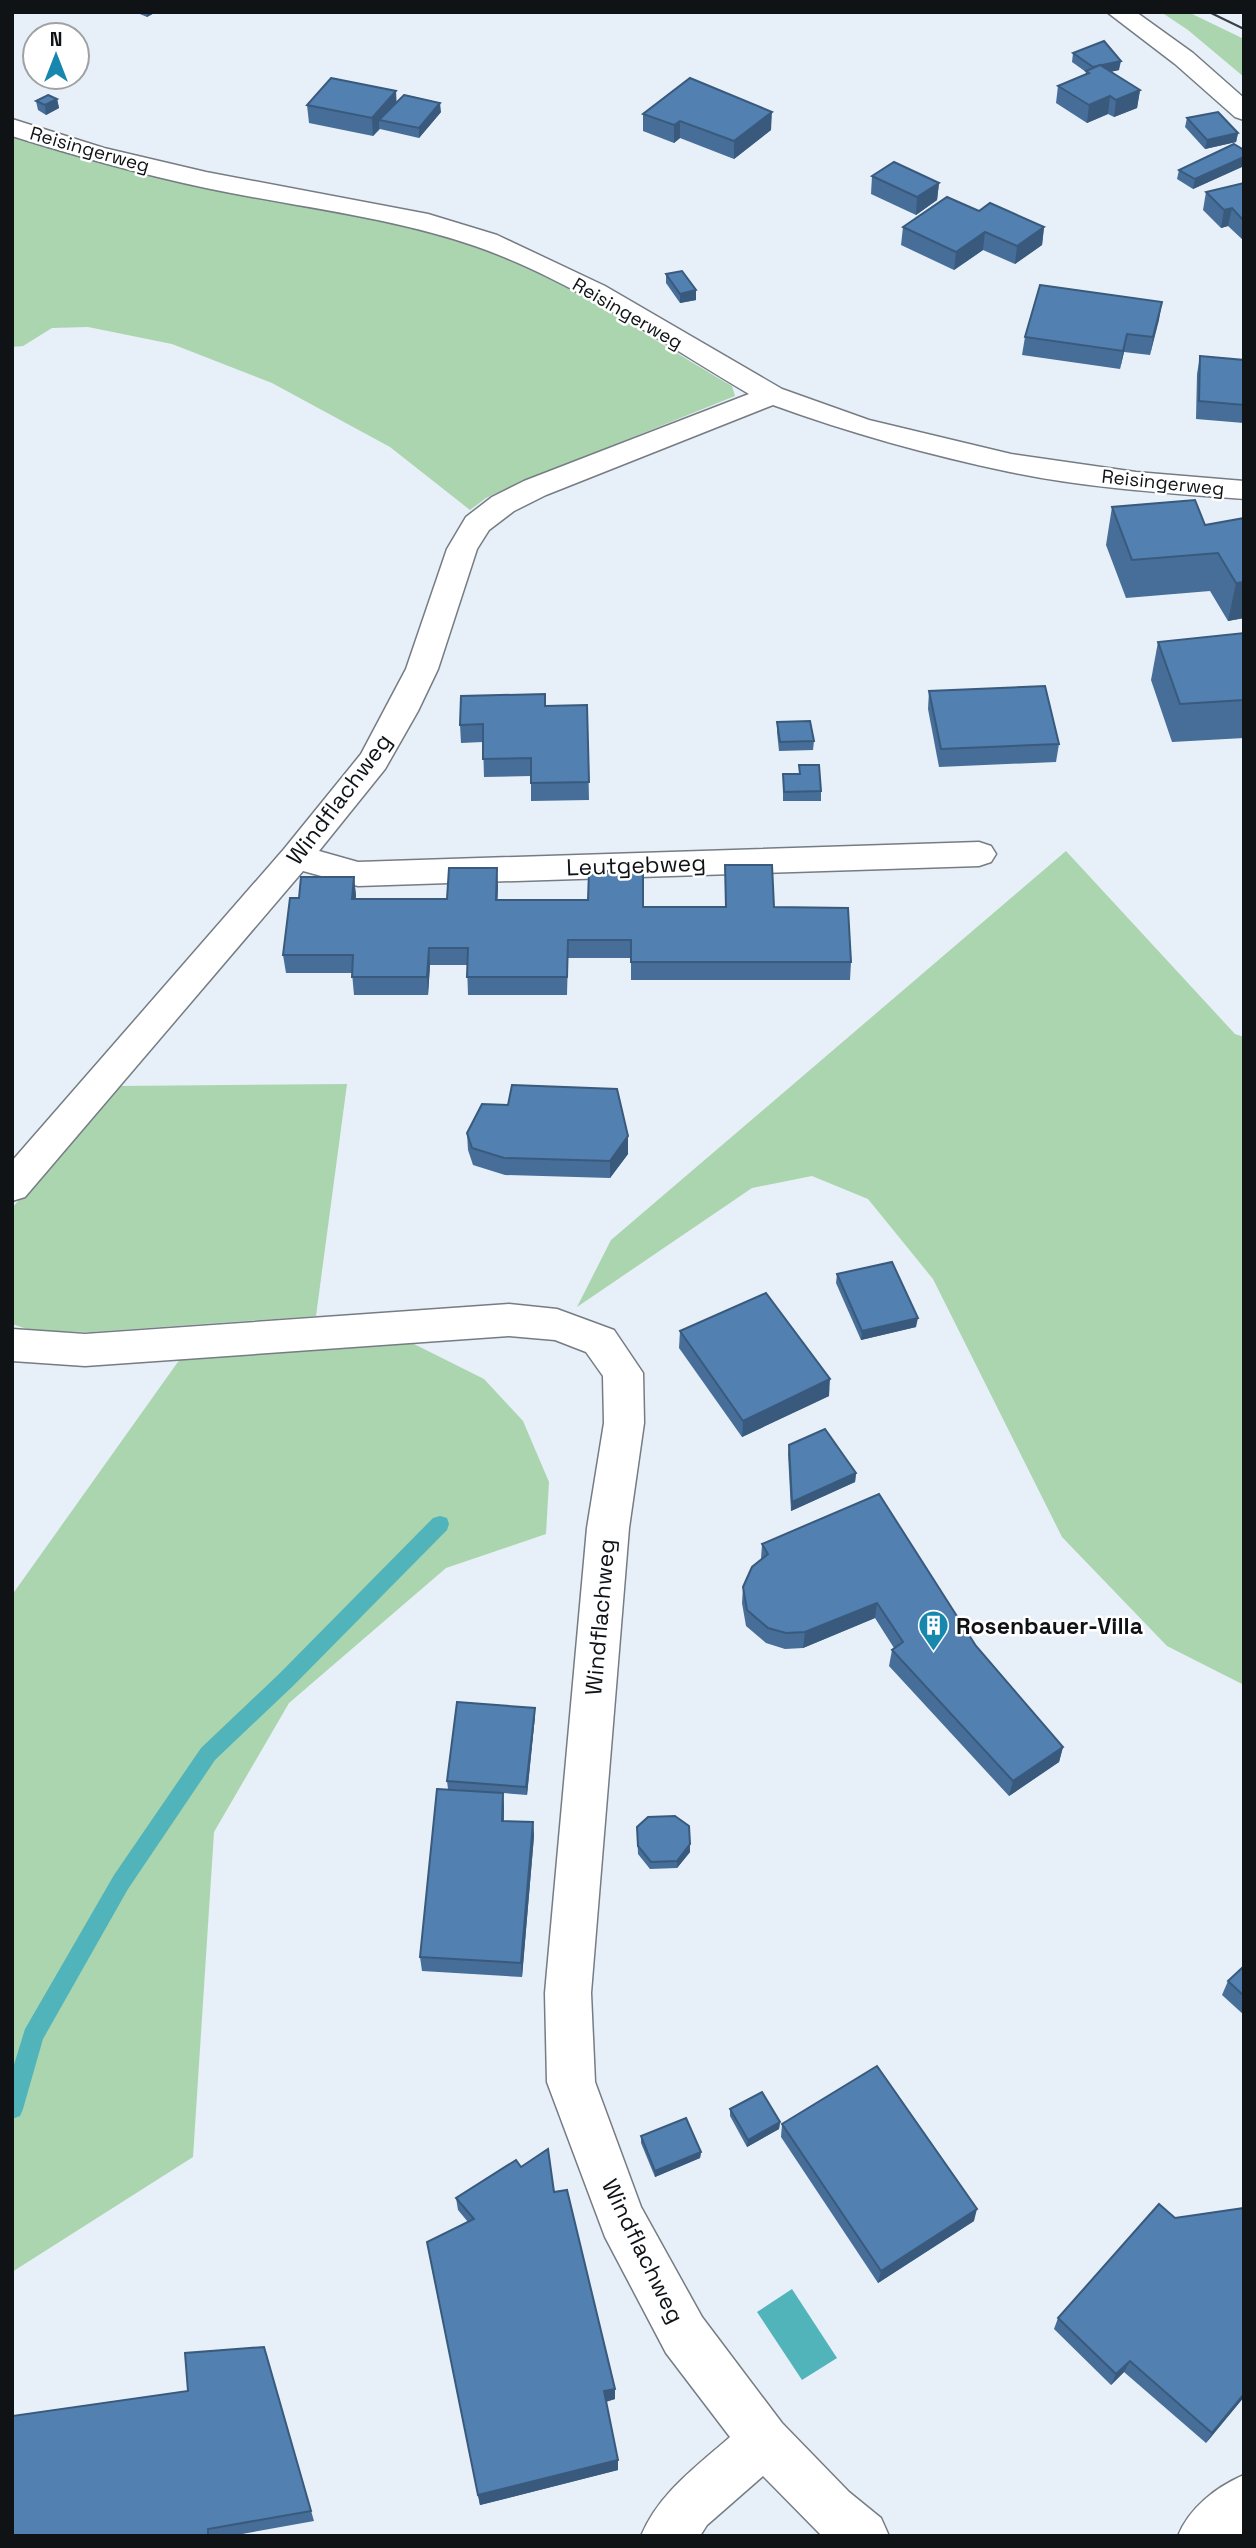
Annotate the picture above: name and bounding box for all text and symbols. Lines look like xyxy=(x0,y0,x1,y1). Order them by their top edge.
north arrow xyxy=(21,21,91,91)
text: N xyxy=(50,27,62,52)
street label: Reisingerweg xyxy=(27,120,153,178)
street label: Reisingerweg xyxy=(568,272,687,355)
street label: Reisingerweg xyxy=(1100,464,1226,501)
street label: Windflachweg xyxy=(280,727,398,871)
street label: Leutgebweg xyxy=(566,848,706,882)
street label: Windflachweg xyxy=(578,1537,622,1697)
building icon: Rosenbauer-Villa xyxy=(916,1609,950,1653)
place label: Rosenbauer-Villa xyxy=(956,1611,1143,1641)
street label: Windflachweg xyxy=(595,2174,691,2328)

